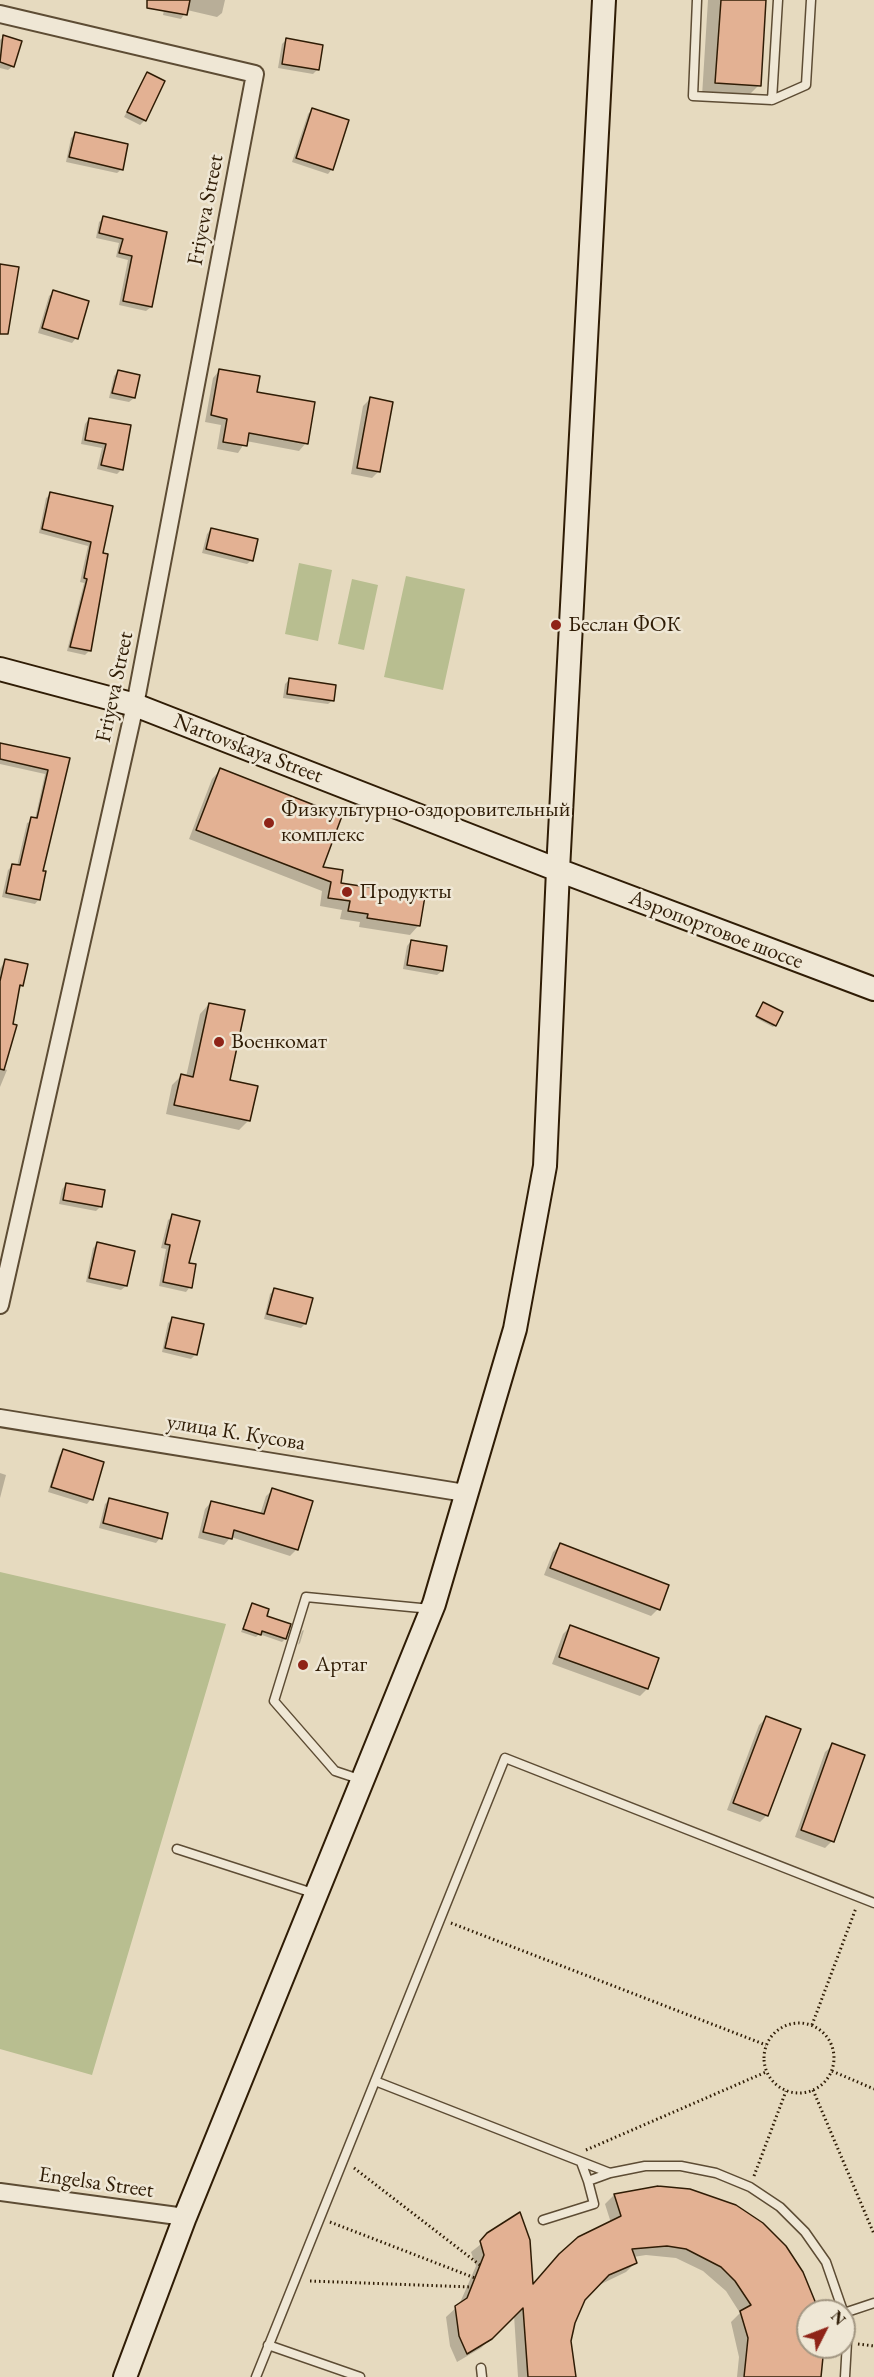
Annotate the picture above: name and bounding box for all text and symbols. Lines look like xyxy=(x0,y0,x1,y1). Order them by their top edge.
street label: Friyeva Street xyxy=(182,152,230,268)
place label: Беслан ФОК xyxy=(568,612,681,638)
marker: Беслан ФОК xyxy=(549,618,563,632)
street label: Friyeva Street xyxy=(90,629,140,745)
street label: Nartovskaya Street xyxy=(170,708,326,790)
place label: Физкультурно-оздоровительный комплекс xyxy=(281,797,570,848)
marker: Физкультурно-оздоровительный комплекс xyxy=(262,816,276,830)
place label: Продукты xyxy=(359,879,452,905)
marker: Продукты xyxy=(340,885,354,899)
street label: Аэропортовое шоссе xyxy=(625,885,807,975)
place label: Военкомат xyxy=(231,1029,327,1055)
marker: Военкомат xyxy=(212,1035,226,1049)
street label: улица К. Кусова xyxy=(165,1409,307,1457)
place label: Артаг xyxy=(315,1652,367,1678)
marker: Артаг xyxy=(296,1658,310,1672)
street label: Engelsa Street xyxy=(37,2162,155,2204)
north arrow xyxy=(796,2299,856,2359)
text: N xyxy=(826,2306,850,2330)

